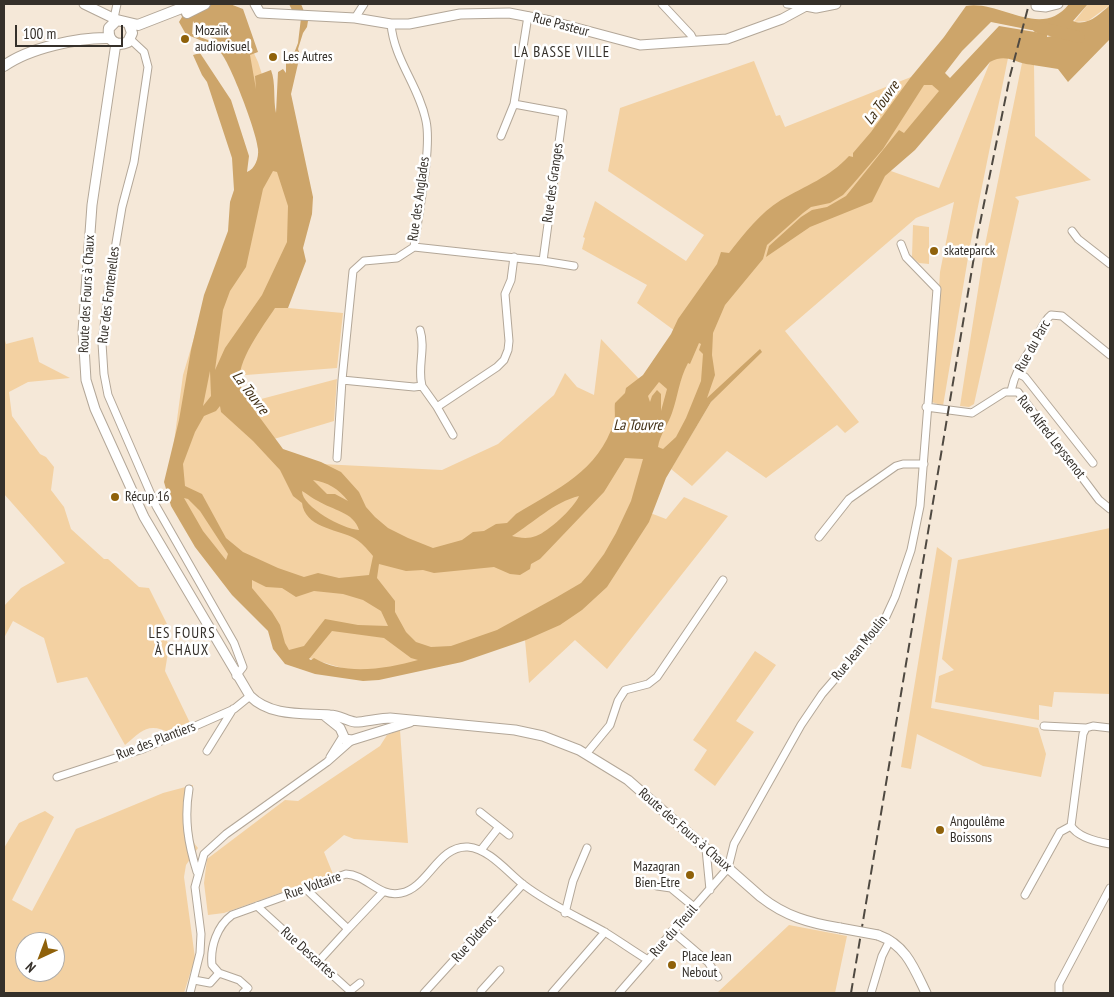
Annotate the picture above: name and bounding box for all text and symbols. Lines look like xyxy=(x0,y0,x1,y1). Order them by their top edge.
street label: Rue Pasteur xyxy=(531,9,591,41)
scale bar xyxy=(18,15,125,47)
place label: Mozaïk audiovisuel xyxy=(195,23,250,56)
text: 100 m xyxy=(23,24,56,43)
marker: Mozaïk audiovisuel xyxy=(179,33,191,45)
district label: LA BASSE VILLE xyxy=(512,44,612,62)
place label: Les Autres xyxy=(283,49,333,65)
marker: Les Autres xyxy=(267,51,279,63)
water label: La Touvre xyxy=(860,78,904,128)
street label: Rue des Granges xyxy=(539,142,567,224)
street label: Rue des Anglades xyxy=(405,156,433,242)
street label: Route des Fours à Chaux xyxy=(76,234,98,354)
place label: skateparck xyxy=(944,243,995,259)
marker: skateparck xyxy=(928,245,940,257)
street label: Rue des Fontenelles xyxy=(95,246,123,344)
street label: Rue du Parc xyxy=(1012,317,1054,375)
water label: La Touvre xyxy=(228,368,272,418)
street label: Rue Alfred Leyssenot xyxy=(1013,392,1089,482)
water label: La Touvre xyxy=(613,417,663,435)
place label: Récup 16 xyxy=(125,489,170,505)
marker: Récup 16 xyxy=(109,491,121,503)
street label: Rue Jean Moulin xyxy=(829,612,891,684)
district label: LES FOURS À CHAUX xyxy=(147,625,217,660)
street label: Rue des Plantiers xyxy=(114,718,198,764)
street label: Route des Fours à Chaux xyxy=(635,785,735,875)
place label: Angoulême Boissons xyxy=(950,814,1005,846)
marker: Angoulême Boissons xyxy=(934,824,946,836)
place label: Mazagran Bien-Etre xyxy=(633,859,680,892)
street label: Rue Voltaire xyxy=(282,868,344,904)
marker: Mazagran Bien-Etre xyxy=(684,869,696,881)
street label: Rue du Treuil xyxy=(647,901,701,961)
street label: Rue Diderot xyxy=(449,912,499,966)
street label: Rue Descartes xyxy=(277,924,339,982)
north arrow xyxy=(15,932,65,982)
place label: Place Jean Nebout xyxy=(682,949,732,982)
text: N xyxy=(22,958,39,976)
marker: Place Jean Nebout xyxy=(666,959,678,971)

